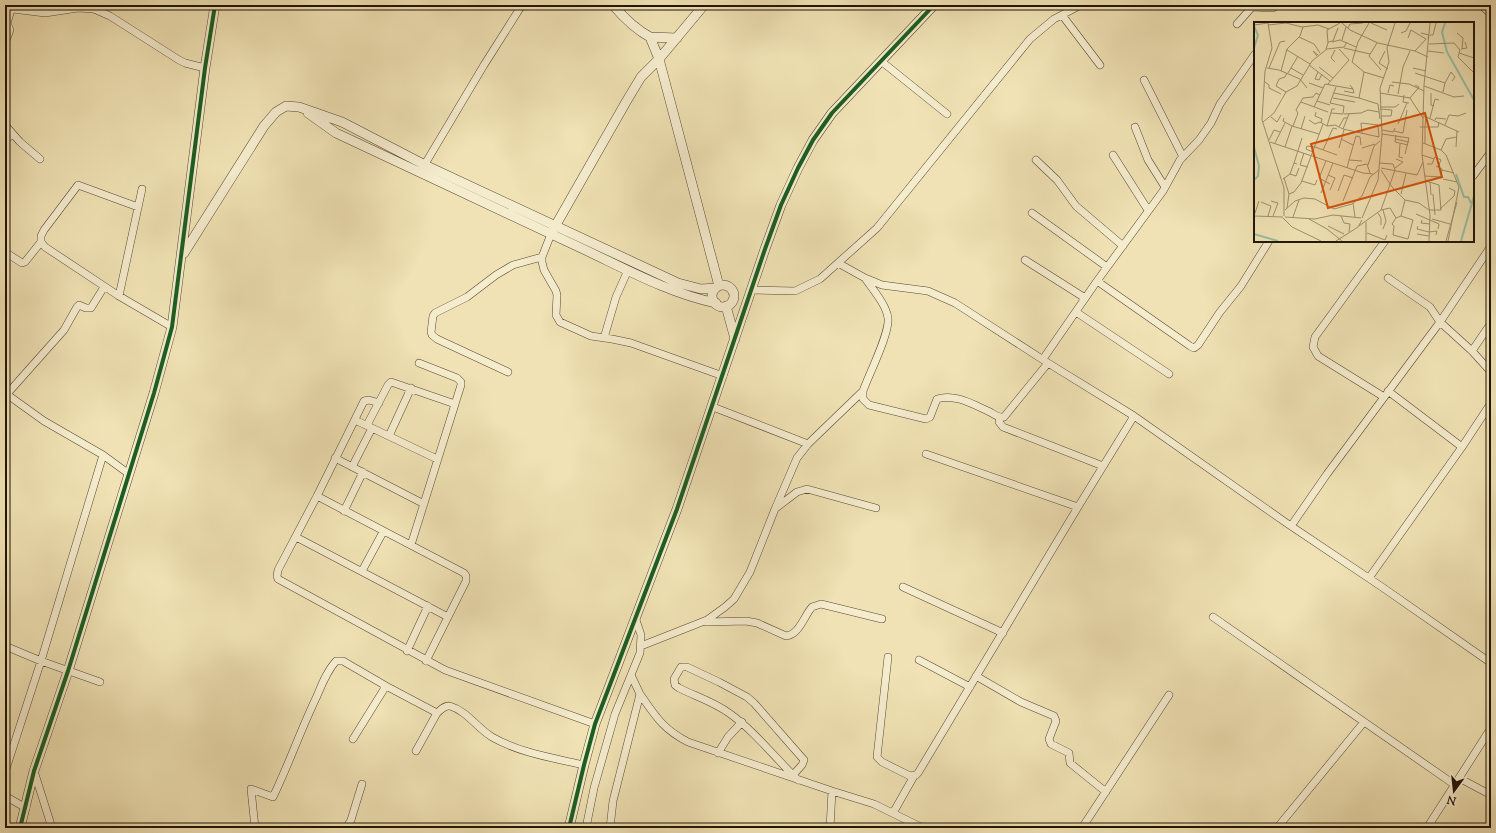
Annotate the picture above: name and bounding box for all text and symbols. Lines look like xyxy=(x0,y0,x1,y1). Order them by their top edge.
inset map xyxy=(1254,22,1474,242)
north arrow xyxy=(1434,771,1474,811)
text: N xyxy=(1445,791,1459,809)

